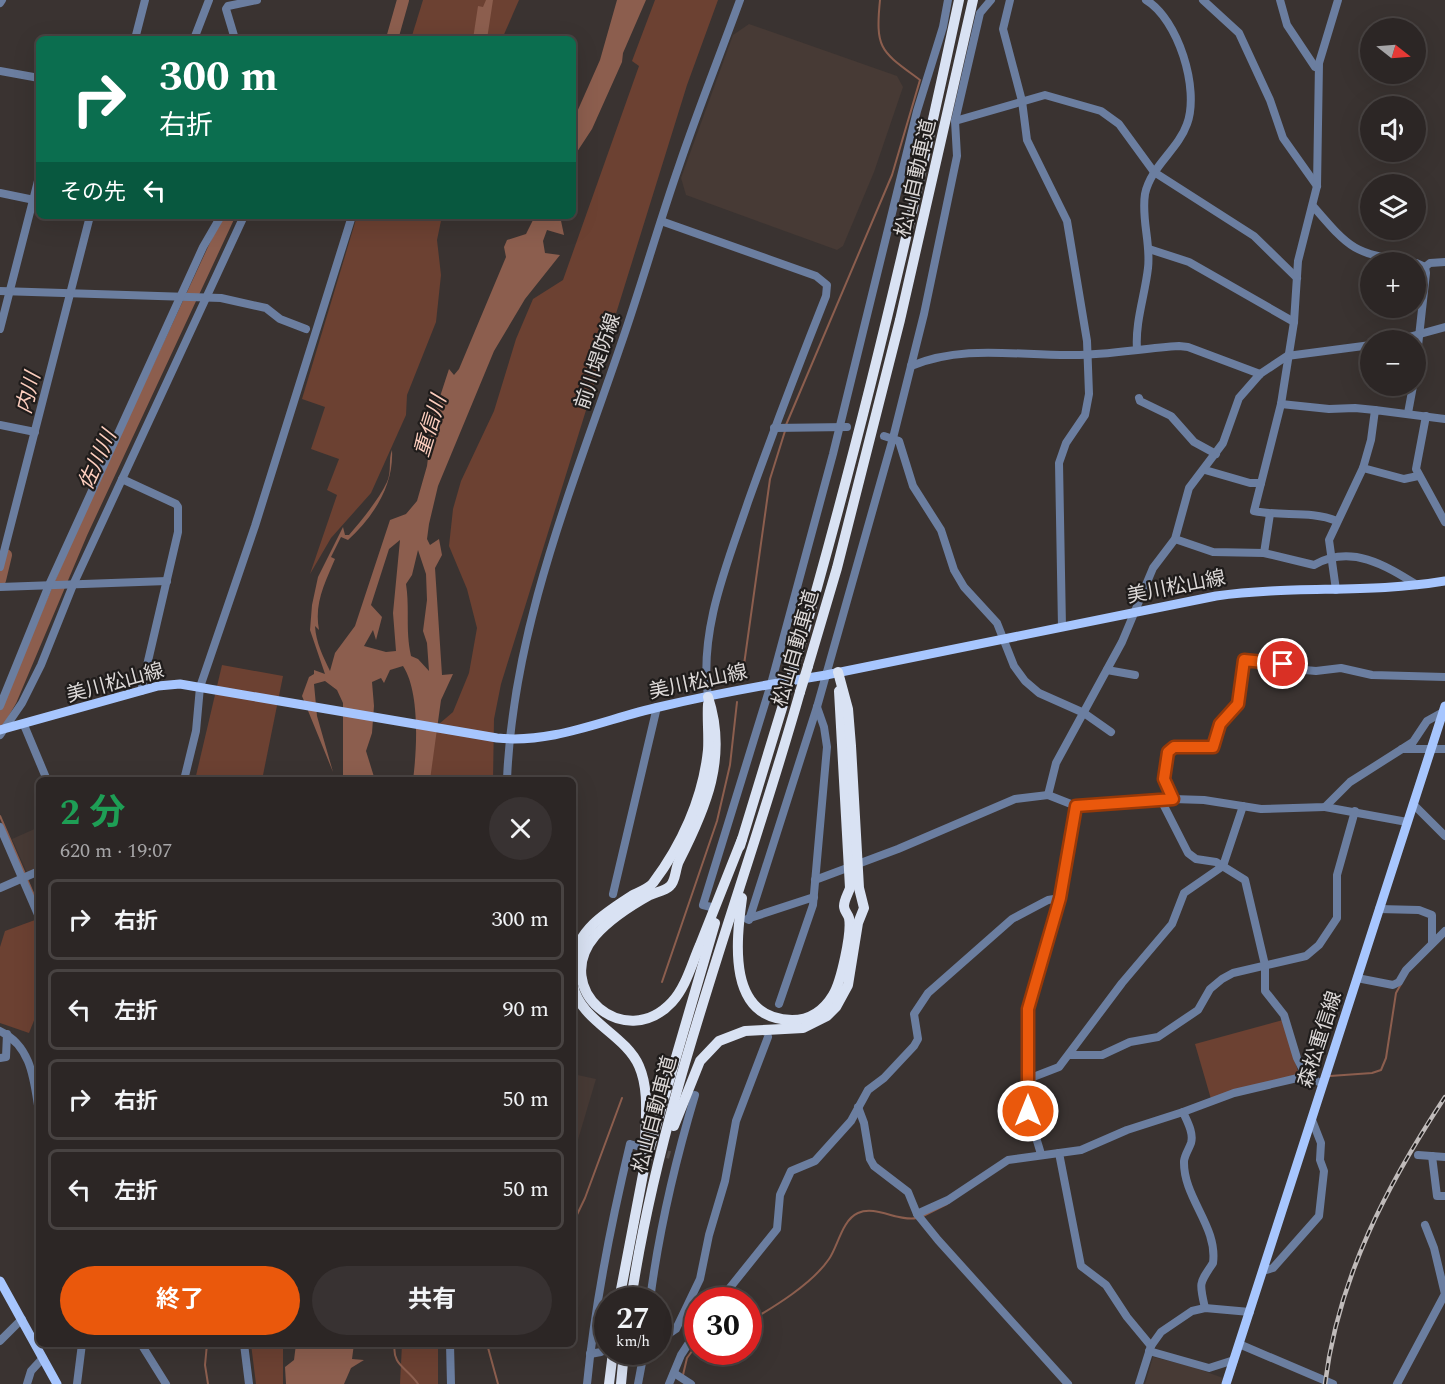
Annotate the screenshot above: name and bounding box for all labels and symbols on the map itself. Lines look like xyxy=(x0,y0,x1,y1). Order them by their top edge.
north arrow xyxy=(1360,18,1426,84)
street label: 松山自動車道 xyxy=(888,116,944,240)
street label: 前川堤防線 xyxy=(567,309,628,413)
water label: 内川 xyxy=(8,367,50,417)
water label: 重信川 xyxy=(406,390,456,461)
water label: 佐川川 xyxy=(70,423,126,496)
street label: 美川松山線 xyxy=(1124,563,1228,611)
street label: 松山自動車道 xyxy=(765,586,827,710)
pin xyxy=(1257,638,1308,689)
street label: 美川松山線 xyxy=(63,656,167,710)
street label: 美川松山線 xyxy=(646,657,750,707)
street label: 森松重信線 xyxy=(1290,987,1350,1091)
street label: 松山自動車道 xyxy=(625,1052,685,1176)
position arrow xyxy=(996,1079,1060,1143)
speed limit sign: 30 xyxy=(684,1287,762,1365)

